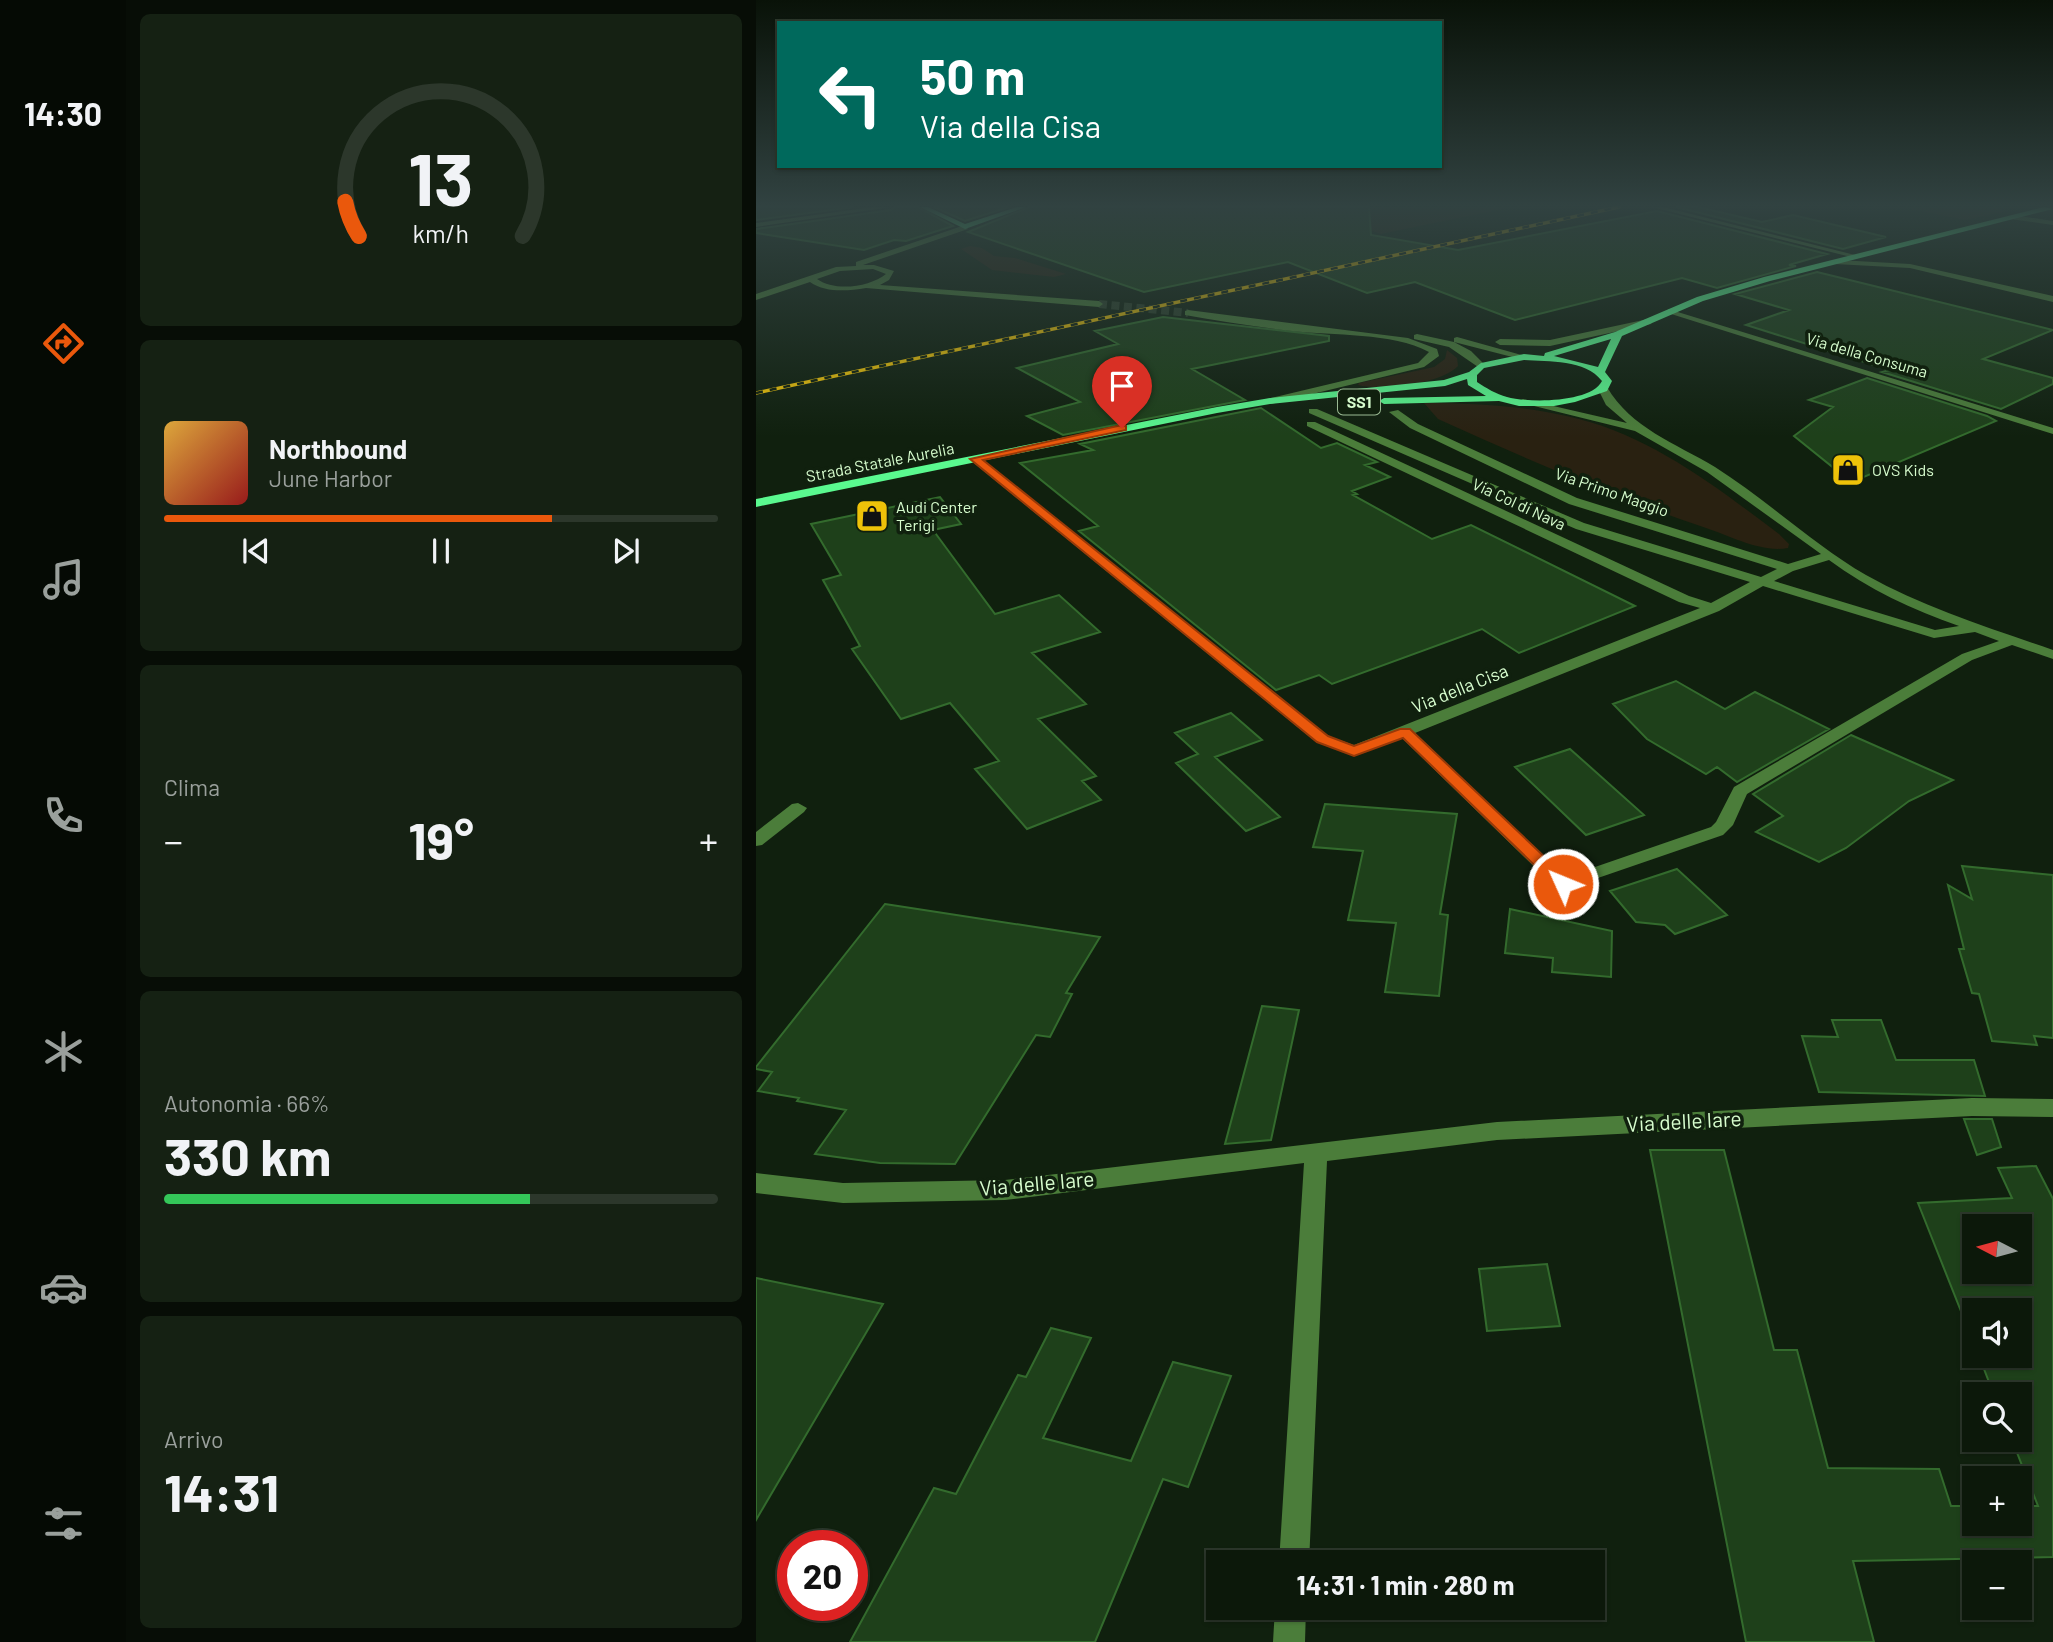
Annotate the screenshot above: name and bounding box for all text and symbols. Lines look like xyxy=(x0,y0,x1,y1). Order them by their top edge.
text: 50 m xyxy=(920,46,1025,105)
icon: left xyxy=(805,49,896,140)
text: 14:30 xyxy=(24,94,102,132)
text: Via della Cisa xyxy=(920,106,1101,144)
text: 13 xyxy=(408,133,474,221)
text: km/h xyxy=(413,218,469,248)
icon: directions xyxy=(39,319,88,368)
street label: Via della Consuma xyxy=(1804,328,1930,381)
pin xyxy=(1092,356,1152,428)
icon: arrive xyxy=(1103,367,1141,405)
road number: SS1 xyxy=(1338,390,1380,414)
text: Northbound xyxy=(269,433,407,464)
street label: Strada Statale Aurelia xyxy=(804,438,956,485)
shop icon: OVS Kids xyxy=(1829,451,1867,489)
place label: OVS Kids xyxy=(1872,460,1934,479)
street label: Via Primo Maggio xyxy=(1553,463,1671,520)
text: June Harbor xyxy=(269,464,392,492)
street label: Via Col di Nava xyxy=(1470,474,1569,533)
shop icon: Audi Center Terigi xyxy=(853,497,891,535)
place label: Audi Center Terigi xyxy=(896,497,977,534)
icon: previous xyxy=(237,532,275,570)
icon: pause xyxy=(422,532,460,570)
icon: next xyxy=(607,532,645,570)
icon: music xyxy=(39,555,88,604)
street label: Via della Cisa xyxy=(1408,659,1511,717)
text: Clima xyxy=(164,773,220,801)
icon: phone xyxy=(39,791,88,840)
text: 19° xyxy=(408,808,474,870)
text: − xyxy=(164,817,183,863)
text: + xyxy=(699,817,718,863)
position arrow xyxy=(1526,847,1600,921)
icon: climate xyxy=(39,1027,88,1076)
text: Autonomia · 66% xyxy=(164,1089,330,1117)
street label: Via delle Iare xyxy=(1626,1105,1742,1136)
text: 330 km xyxy=(164,1124,331,1186)
street label: Via delle Iare xyxy=(978,1165,1095,1200)
north arrow xyxy=(1962,1214,2032,1284)
map controls xyxy=(1962,1214,2032,1620)
icon: car xyxy=(39,1263,88,1312)
button: sound xyxy=(1962,1298,2032,1368)
button: search xyxy=(1962,1382,2032,1452)
text: Arrivo xyxy=(164,1425,224,1453)
text: 14:31 xyxy=(164,1460,279,1522)
button: + xyxy=(1962,1466,2032,1536)
icon: filters xyxy=(39,1499,88,1548)
speed limit sign: 20 xyxy=(777,1530,868,1621)
button: − xyxy=(1962,1550,2032,1620)
text: 14:31 · 1 min · 280 m xyxy=(1297,1569,1514,1600)

